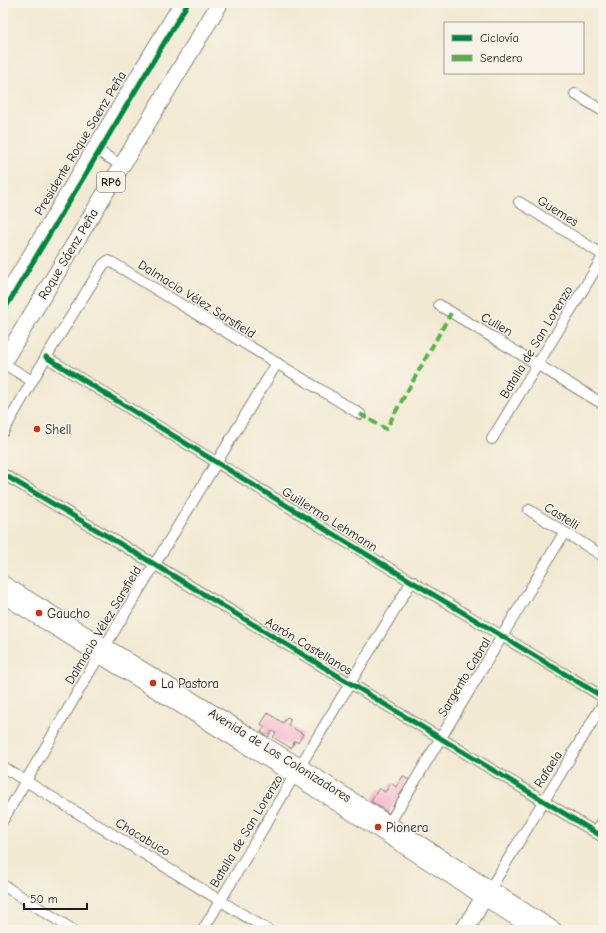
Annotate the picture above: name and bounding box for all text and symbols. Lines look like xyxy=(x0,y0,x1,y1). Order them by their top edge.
legend xyxy=(444,22,584,74)
text: Ciclovía xyxy=(480,31,519,45)
text: Sendero xyxy=(480,51,523,65)
street label: Presidente Roque Saenz Peña xyxy=(31,68,129,218)
road number: RP6 xyxy=(97,172,125,192)
street label: Guemes xyxy=(535,193,581,229)
street label: Roque Sáenz Peña xyxy=(35,206,101,302)
street label: Dalmacio Vélez Sarsfield xyxy=(136,257,258,341)
street label: Batalla de San Lorenzo xyxy=(496,283,576,401)
street label: Cullen xyxy=(479,309,515,339)
place label: Shell xyxy=(45,422,71,437)
marker: Shell xyxy=(32,424,42,434)
street label: Guillermo Lehmann xyxy=(279,484,381,554)
street label: Castelli xyxy=(542,499,582,533)
street label: Dalmacio Vélez Sarsfield xyxy=(62,563,144,687)
place label: Gaucho xyxy=(47,606,90,621)
marker: Gaucho xyxy=(34,608,44,618)
street label: Aarón Castellanos xyxy=(263,614,355,678)
street label: Sargento Cabral xyxy=(434,635,494,719)
place label: La Pastora xyxy=(161,676,219,691)
marker: La Pastora xyxy=(148,678,158,688)
street label: Avenida de Los Colonizadores xyxy=(206,705,354,805)
street label: Rafaela xyxy=(531,748,565,790)
street label: Batalla de San Lorenzo xyxy=(206,772,286,890)
street label: Chacabuco xyxy=(113,815,173,859)
place label: Pionera xyxy=(386,820,428,835)
marker: Pionera xyxy=(373,822,383,832)
scale bar xyxy=(24,885,87,911)
text: 50 m xyxy=(30,892,58,906)

